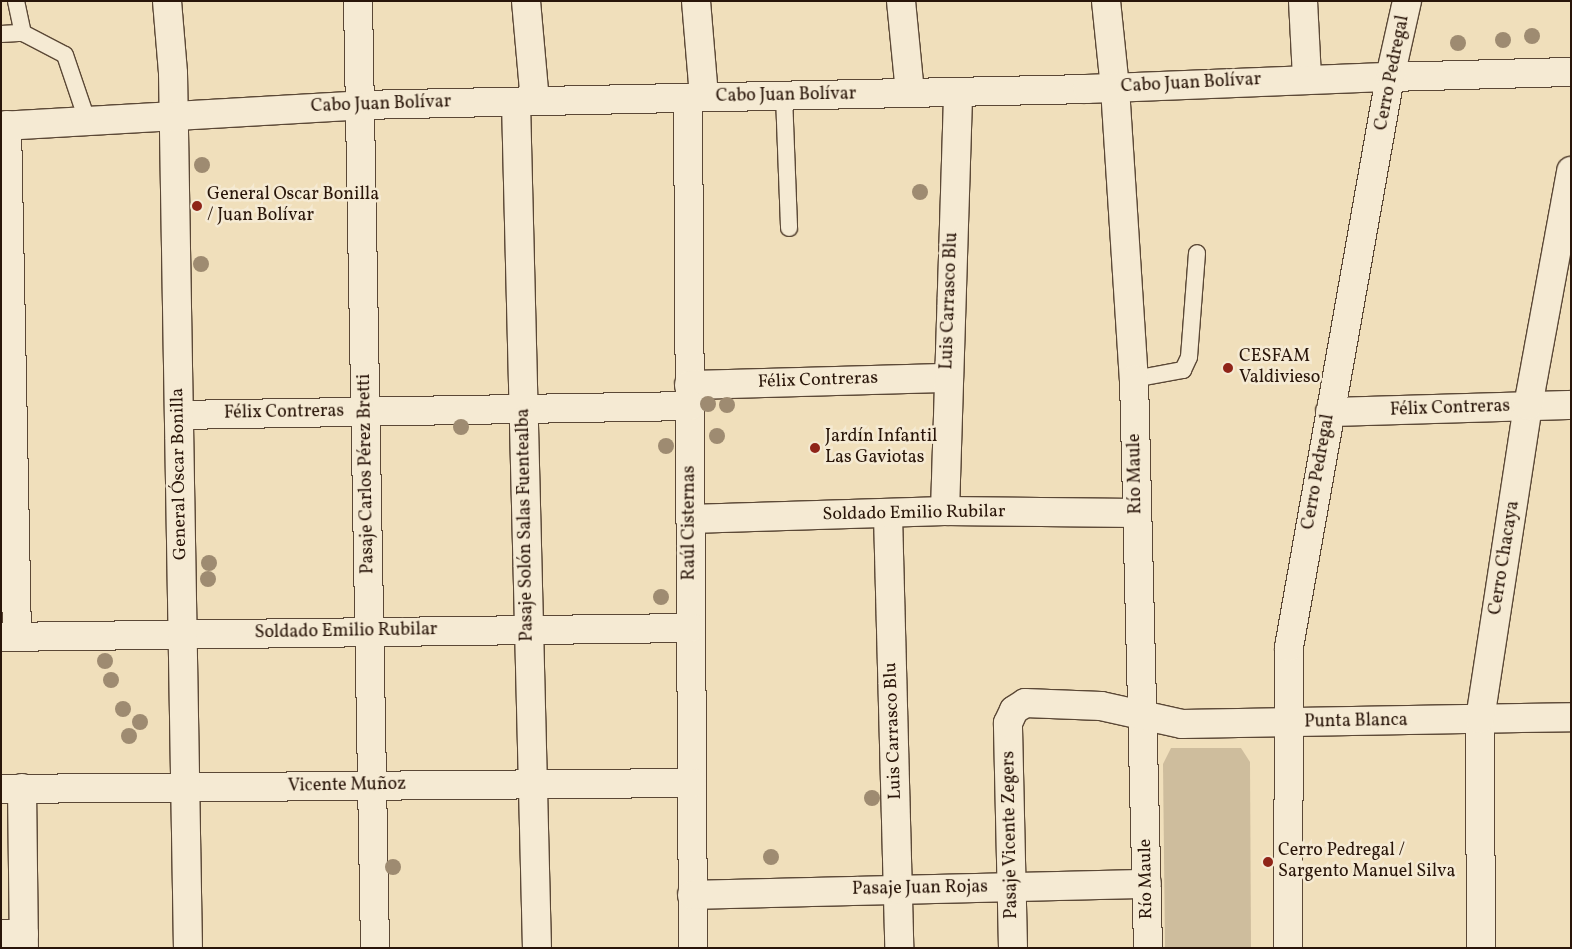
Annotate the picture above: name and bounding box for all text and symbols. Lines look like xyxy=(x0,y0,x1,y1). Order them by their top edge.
street label: Cerro Pedregal xyxy=(1371,14,1415,132)
street label: Cabo Juan Bolívar xyxy=(1120,70,1262,98)
street label: Cabo Juan Bolívar xyxy=(716,84,856,108)
street label: Cabo Juan Bolívar xyxy=(310,92,452,118)
place label: General Oscar Bonilla / Juan Bolívar xyxy=(207,185,379,228)
marker: General Oscar Bonilla / Juan Bolívar xyxy=(191,200,203,212)
street label: Luis Carrasco Blu xyxy=(937,232,963,370)
place label: CESFAM Valdivieso xyxy=(1239,347,1320,389)
marker: CESFAM Valdivieso xyxy=(1221,361,1235,375)
street label: Félix Contreras xyxy=(758,368,878,394)
street label: Pasaje Carlos Pérez Bretti xyxy=(354,374,380,574)
street label: General Óscar Bonilla xyxy=(168,388,192,560)
street label: Félix Contreras xyxy=(1390,396,1510,422)
street label: Félix Contreras xyxy=(224,401,344,425)
street label: Pasaje Solón Salas Fuentealba xyxy=(513,408,539,642)
street label: Cerro Pedregal xyxy=(1298,413,1340,531)
place label: Jardín Infantil Las Gaviotas xyxy=(825,427,937,469)
street label: Río Maule xyxy=(1124,433,1148,515)
marker: Jardín Infantil Las Gaviotas xyxy=(809,442,821,454)
street label: Raúl Cisternas xyxy=(679,466,701,580)
street label: Cerro Chacaya xyxy=(1485,499,1525,617)
street label: Soldado Emilio Rubilar xyxy=(822,502,1006,526)
street label: Soldado Emilio Rubilar xyxy=(254,620,438,644)
street label: Luis Carrasco Blu xyxy=(881,662,907,800)
street label: Punta Blanca xyxy=(1304,710,1408,734)
street label: Pasaje Vicente Zegers xyxy=(999,751,1023,919)
street label: Vicente Muñoz xyxy=(288,774,406,798)
street label: Río Maule xyxy=(1135,838,1159,920)
place label: Cerro Pedregal / Sargento Manuel Silva xyxy=(1278,841,1456,884)
marker: Cerro Pedregal / Sargento Manuel Silva xyxy=(1262,856,1274,868)
street label: Pasaje Juan Rojas xyxy=(852,877,988,901)

